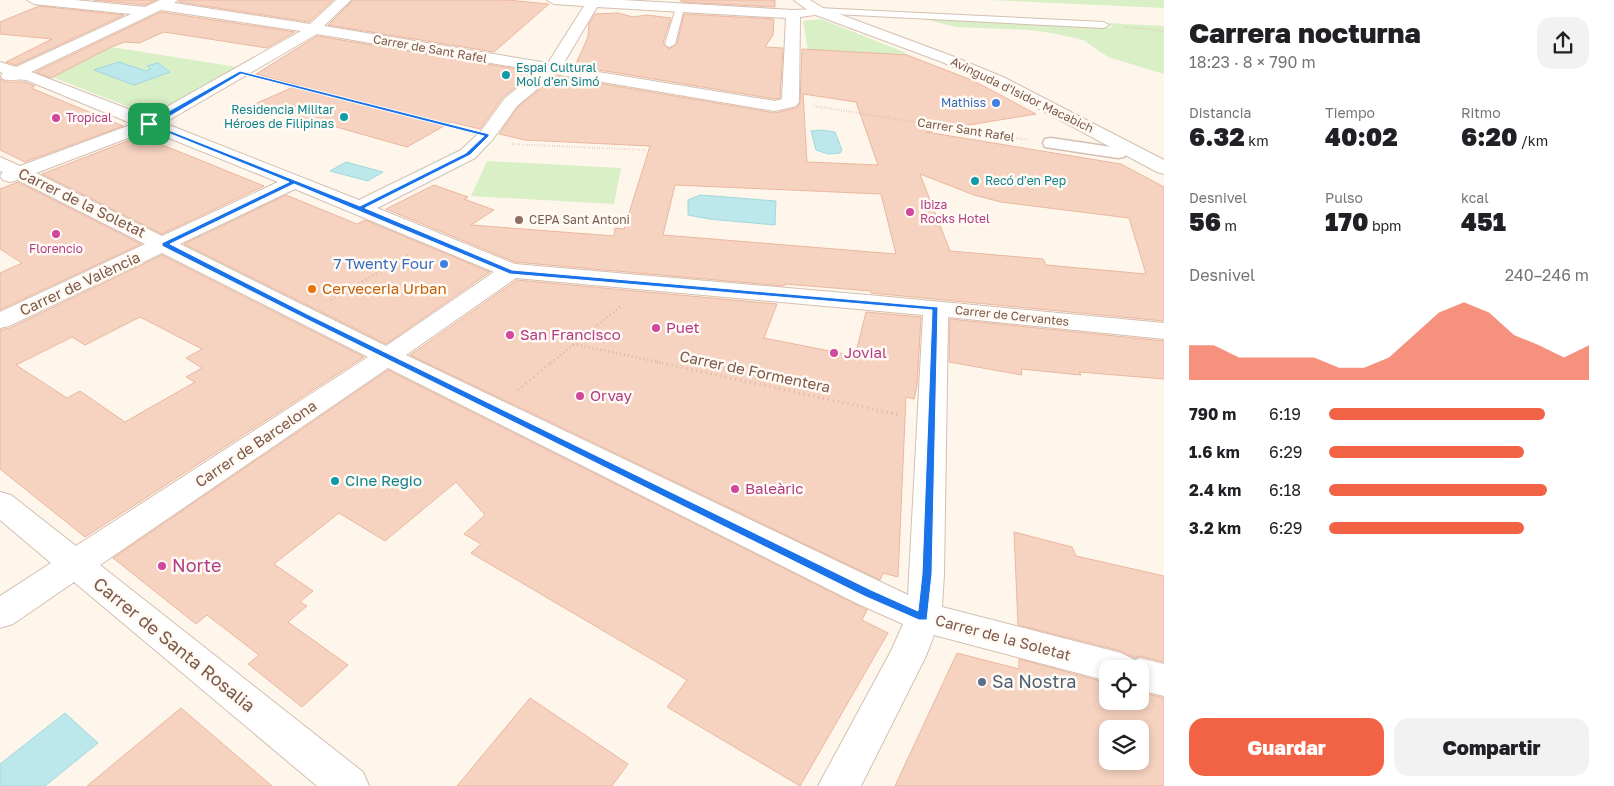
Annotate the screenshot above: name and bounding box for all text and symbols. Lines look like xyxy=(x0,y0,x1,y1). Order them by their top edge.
text: Carrera nocturna xyxy=(1189,16,1421,49)
button: share xyxy=(1537,17,1589,69)
street label: Carrer de Sant Rafel xyxy=(372,31,488,66)
text: 18:23 · 8 × 790 m xyxy=(1189,52,1316,72)
street label: Avinguda d'Isidor Macabich xyxy=(948,53,1096,136)
place label: Espai Cultural Molí d'en Simó xyxy=(516,60,600,89)
marker: Espai Cultural Molí d'en Simó xyxy=(500,69,512,81)
place label: Mathiss xyxy=(941,95,986,110)
marker: Mathiss xyxy=(990,97,1002,109)
place label: Residencia Militar Héroes de Filipinas xyxy=(224,102,334,131)
pin xyxy=(128,103,170,145)
text: Distancia xyxy=(1189,104,1251,121)
text: Tiempo xyxy=(1325,104,1375,121)
text: Ritmo xyxy=(1461,104,1501,121)
place label: Tropical xyxy=(66,110,112,125)
icon: arrive xyxy=(135,110,163,138)
marker: Residencia Militar Héroes de Filipinas xyxy=(338,111,350,123)
marker: Tropical xyxy=(50,112,62,124)
street label: Carrer Sant Rafel xyxy=(916,114,1016,145)
text: 6.32 xyxy=(1189,121,1245,152)
text: 40:02 xyxy=(1325,121,1398,152)
text: 6:20 xyxy=(1461,121,1518,152)
text: km xyxy=(1245,132,1269,149)
text: /km xyxy=(1518,132,1548,149)
street label: Carrer de la Soletat xyxy=(16,163,149,241)
place label: Recó d'en Pep xyxy=(985,173,1066,188)
marker: Recó d'en Pep xyxy=(969,175,981,187)
text: Desnivel xyxy=(1189,189,1247,206)
text: Pulso xyxy=(1325,189,1363,206)
text: kcal xyxy=(1461,189,1489,206)
place label: Ibiza Rocks Hotel xyxy=(920,197,990,226)
marker: Ibiza Rocks Hotel xyxy=(904,206,916,218)
text: 56 xyxy=(1189,206,1221,237)
text: 170 xyxy=(1325,206,1368,237)
text: 451 xyxy=(1461,206,1506,237)
place label: CEPA Sant Antoni xyxy=(529,212,630,227)
marker: CEPA Sant Antoni xyxy=(513,214,525,226)
text: m xyxy=(1221,217,1237,234)
text: bpm xyxy=(1368,217,1402,234)
marker: Florencio xyxy=(50,228,62,240)
place label: Florencio xyxy=(29,241,83,256)
street label: Carrer de València xyxy=(16,247,143,319)
place label: 7 Twenty Four xyxy=(333,254,434,272)
marker: 7 Twenty Four xyxy=(438,258,450,270)
text: Desnivel xyxy=(1189,265,1255,285)
text: 240–246 m xyxy=(1505,265,1589,285)
place label: Cerveceria Urban xyxy=(322,279,447,297)
marker: Cerveceria Urban xyxy=(306,283,318,295)
street label: Carrer de Cervantes xyxy=(954,302,1070,329)
place label: Puet xyxy=(666,318,700,336)
marker: Puet xyxy=(650,322,662,334)
place label: San Francisco xyxy=(520,325,621,343)
marker: San Francisco xyxy=(504,329,516,341)
place label: Jovial xyxy=(844,343,887,361)
street label: Carrer de Formentera xyxy=(678,346,832,396)
marker: Jovial xyxy=(828,347,840,359)
place label: Orvay xyxy=(590,386,633,404)
marker: Orvay xyxy=(574,390,586,402)
street label: Carrer de Barcelona xyxy=(191,396,320,491)
text: 790 m xyxy=(1189,404,1236,424)
text: 6:19 xyxy=(1269,404,1301,424)
text: 1.6 km xyxy=(1189,442,1240,462)
text: 6:29 xyxy=(1269,442,1302,462)
place label: Cine Regio xyxy=(345,471,422,489)
marker: Cine Regio xyxy=(329,475,341,487)
place label: Baleàric xyxy=(745,479,803,497)
text: 2.4 km xyxy=(1189,480,1241,500)
text: 6:18 xyxy=(1269,480,1301,500)
marker: Baleàric xyxy=(729,483,741,495)
text: 3.2 km xyxy=(1189,518,1241,538)
text: 6:29 xyxy=(1269,518,1302,538)
place label: Norte xyxy=(172,554,222,576)
marker: Norte xyxy=(156,560,168,572)
street label: Carrer de Santa Rosalia xyxy=(89,572,260,716)
street label: Carrer de la Soletat xyxy=(934,610,1073,664)
map controls xyxy=(1099,660,1149,770)
button: locate xyxy=(1099,660,1149,710)
place label: Sa Nostra xyxy=(992,670,1076,692)
marker: Sa Nostra xyxy=(976,676,988,688)
button: Guardar xyxy=(1189,718,1384,776)
button: Compartir xyxy=(1394,718,1589,776)
button: layers xyxy=(1099,720,1149,770)

